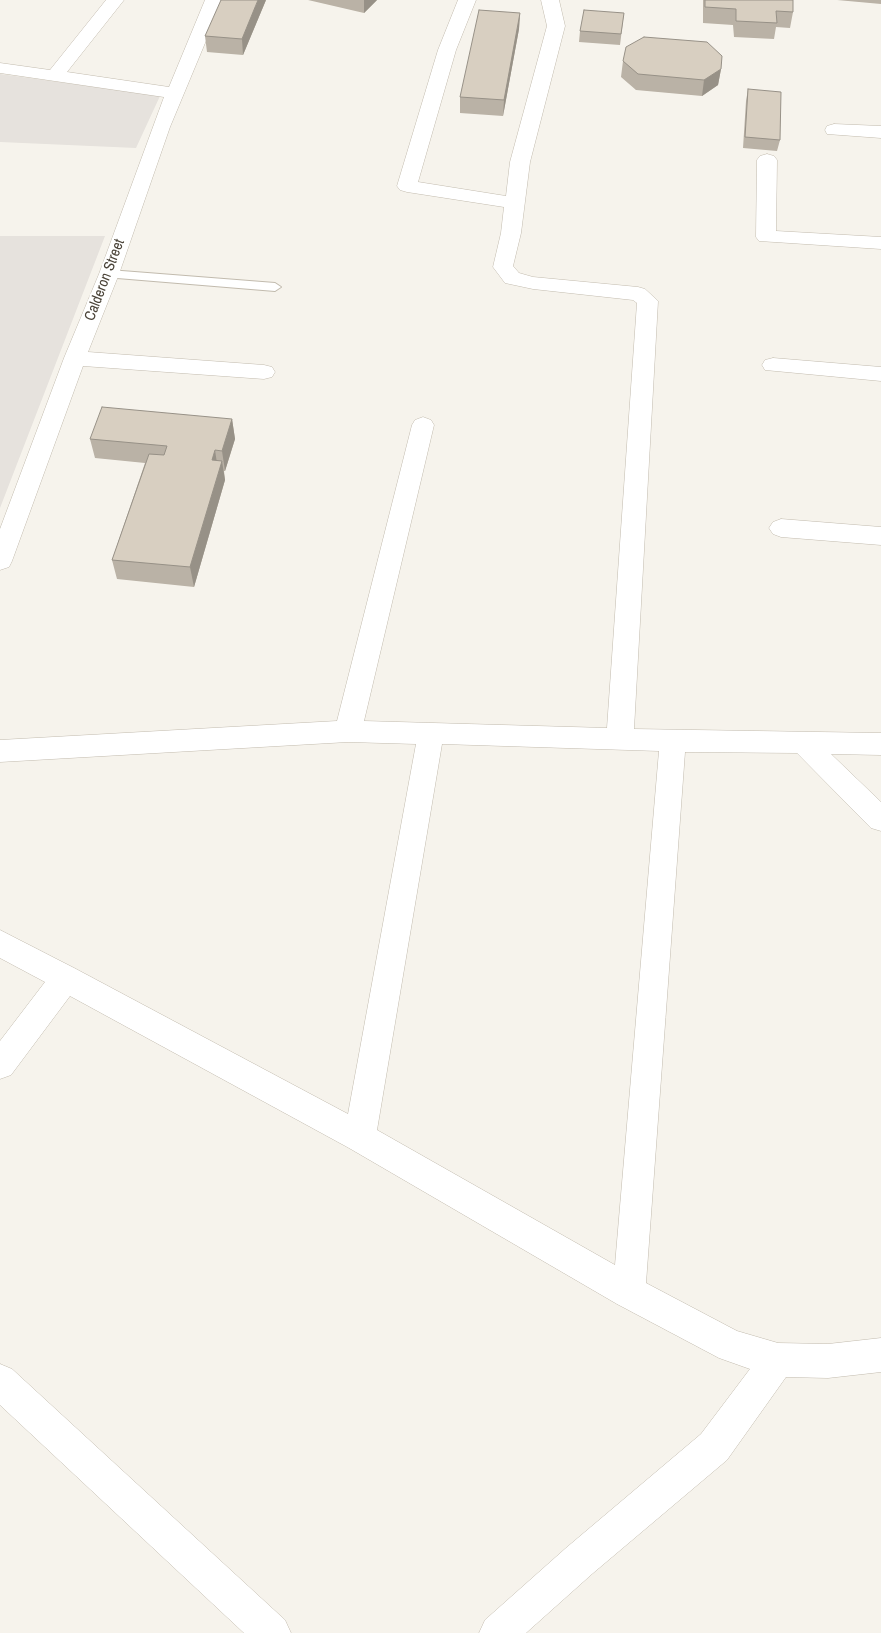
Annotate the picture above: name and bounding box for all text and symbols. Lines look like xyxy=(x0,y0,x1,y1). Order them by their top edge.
street label: Calderon Street xyxy=(81,237,129,323)

